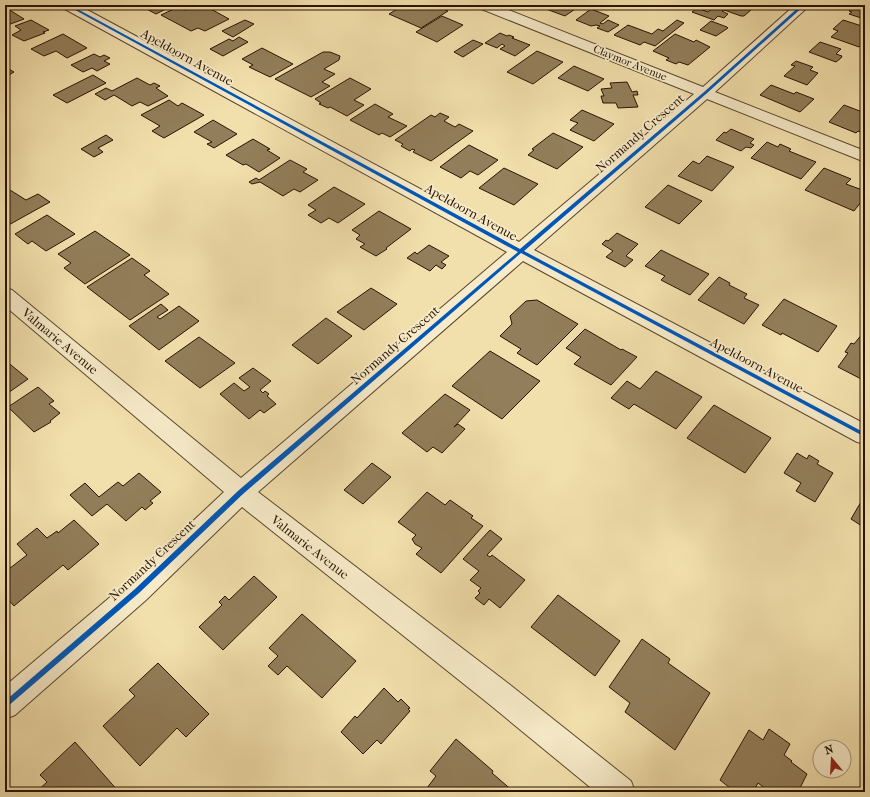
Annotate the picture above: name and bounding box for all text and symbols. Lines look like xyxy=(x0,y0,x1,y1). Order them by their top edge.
street label: Apeldoorn Avenue xyxy=(137,25,236,89)
street label: Claymor Avenue xyxy=(591,42,669,84)
street label: Normandy Crescent xyxy=(593,90,688,175)
street label: Apeldoorn Avenue xyxy=(421,180,520,244)
street label: Normandy Crescent xyxy=(348,302,443,387)
street label: Valmarie Avenue xyxy=(18,304,101,377)
street label: Apeldoorn Avenue xyxy=(707,334,807,396)
street label: Valmarie Avenue xyxy=(267,511,352,582)
street label: Normandy Crescent xyxy=(106,516,198,604)
north arrow xyxy=(812,739,852,779)
text: N xyxy=(823,742,836,757)

